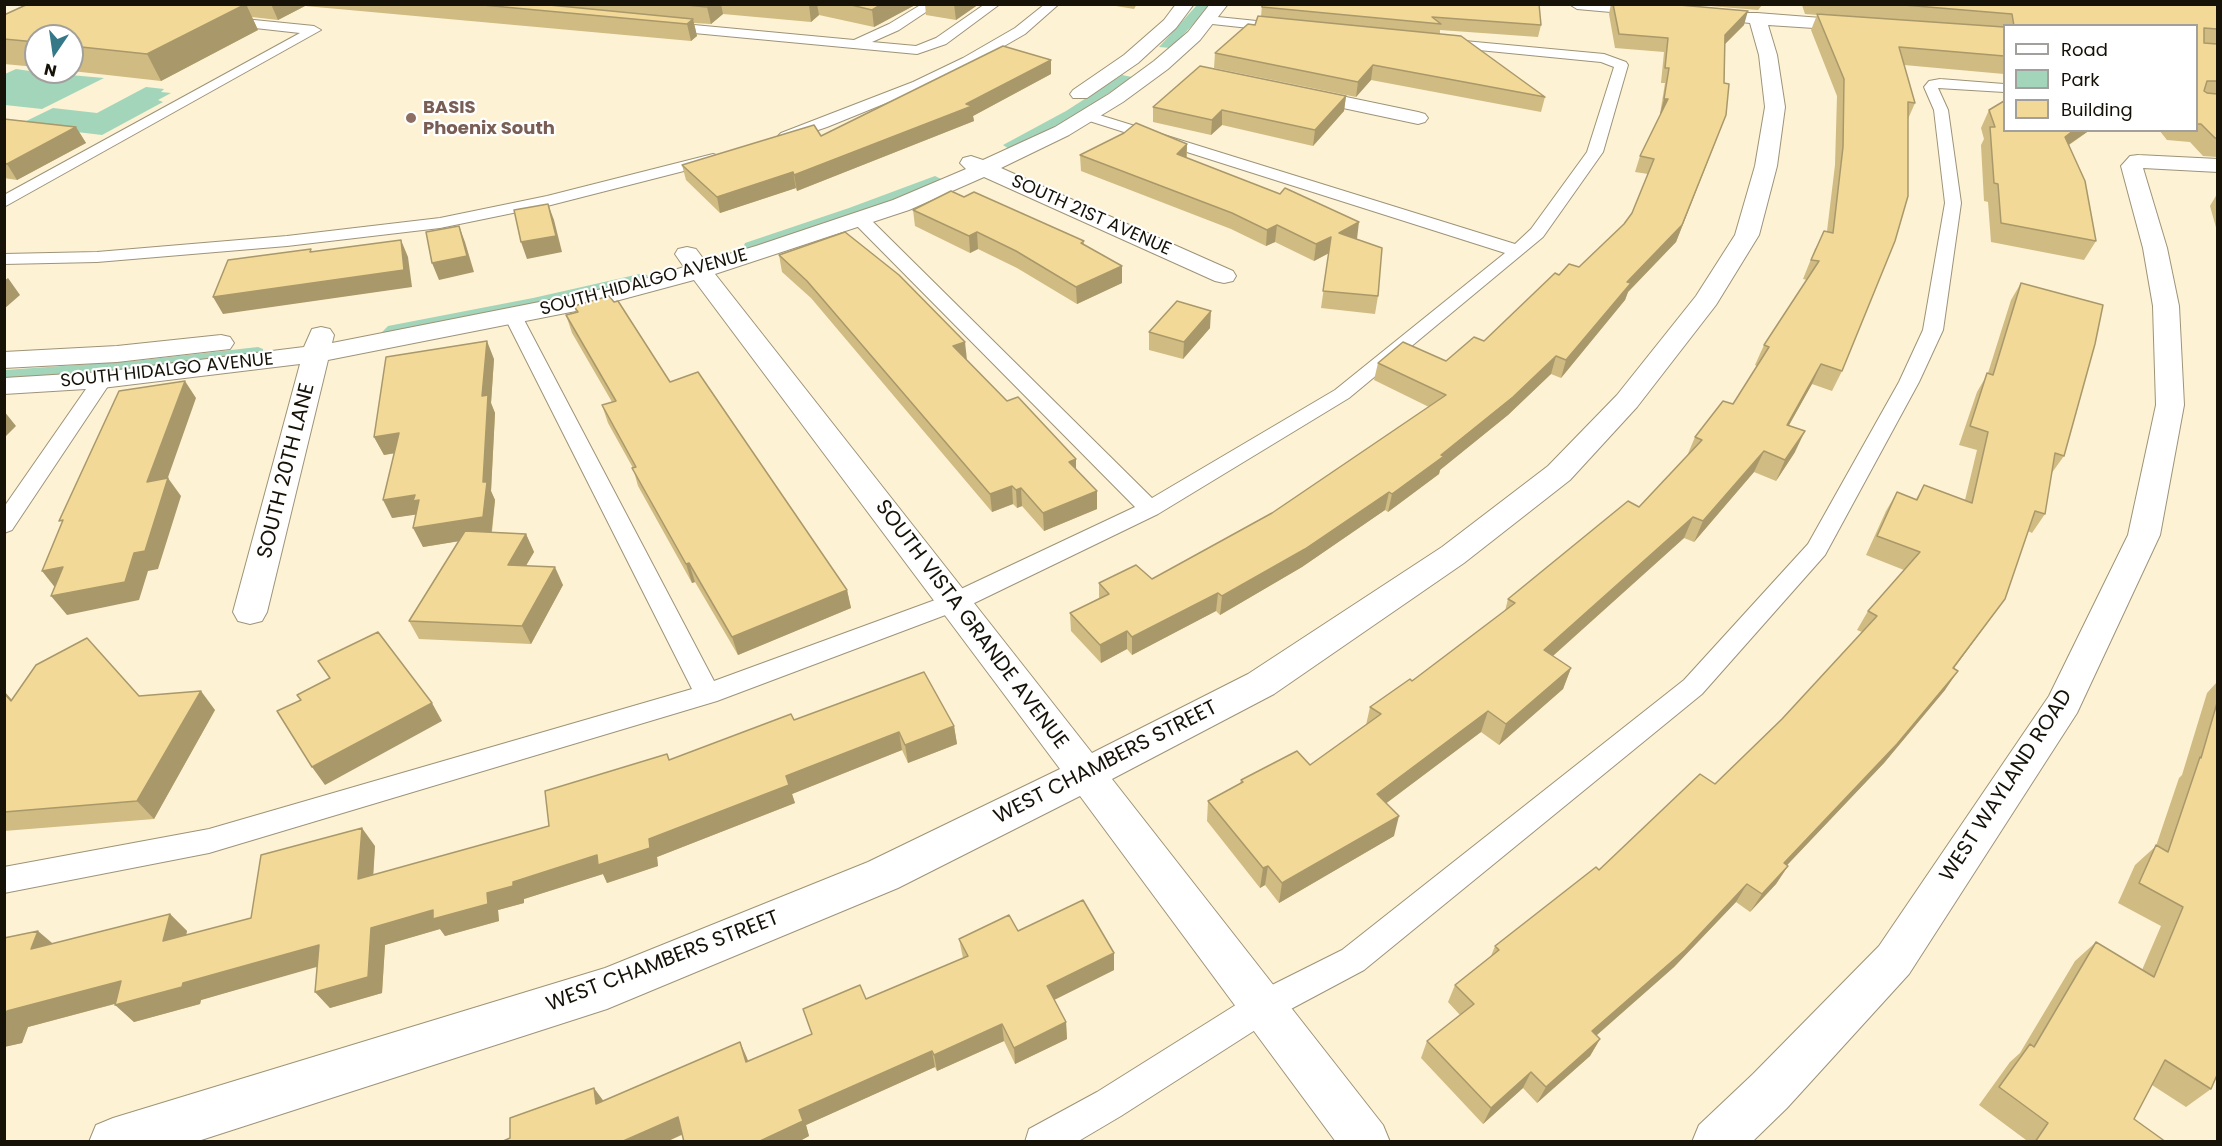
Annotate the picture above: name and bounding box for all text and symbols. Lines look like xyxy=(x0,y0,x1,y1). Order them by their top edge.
north arrow xyxy=(24,24,84,84)
legend xyxy=(2003,24,2198,132)
text: Road xyxy=(2061,37,2108,62)
text: N xyxy=(42,58,59,83)
text: Park xyxy=(2061,67,2100,92)
place label: BASIS Phoenix South xyxy=(423,97,555,140)
text: Building xyxy=(2061,97,2133,122)
marker: BASIS Phoenix South xyxy=(404,111,418,125)
street label: SOUTH 21ST AVENUE xyxy=(1008,171,1174,261)
street label: SOUTH HIDALGO AVENUE xyxy=(538,245,750,321)
street label: SOUTH HIDALGO AVENUE xyxy=(60,349,274,393)
street label: SOUTH 20TH LANE xyxy=(253,381,321,561)
street label: SOUTH VISTA GRANDE AVENUE xyxy=(869,495,1073,755)
street label: WEST WAYLAND ROAD xyxy=(1935,685,2079,887)
street label: WEST CHAMBERS STREET xyxy=(990,696,1222,830)
street label: WEST CHAMBERS STREET xyxy=(543,906,783,1018)

